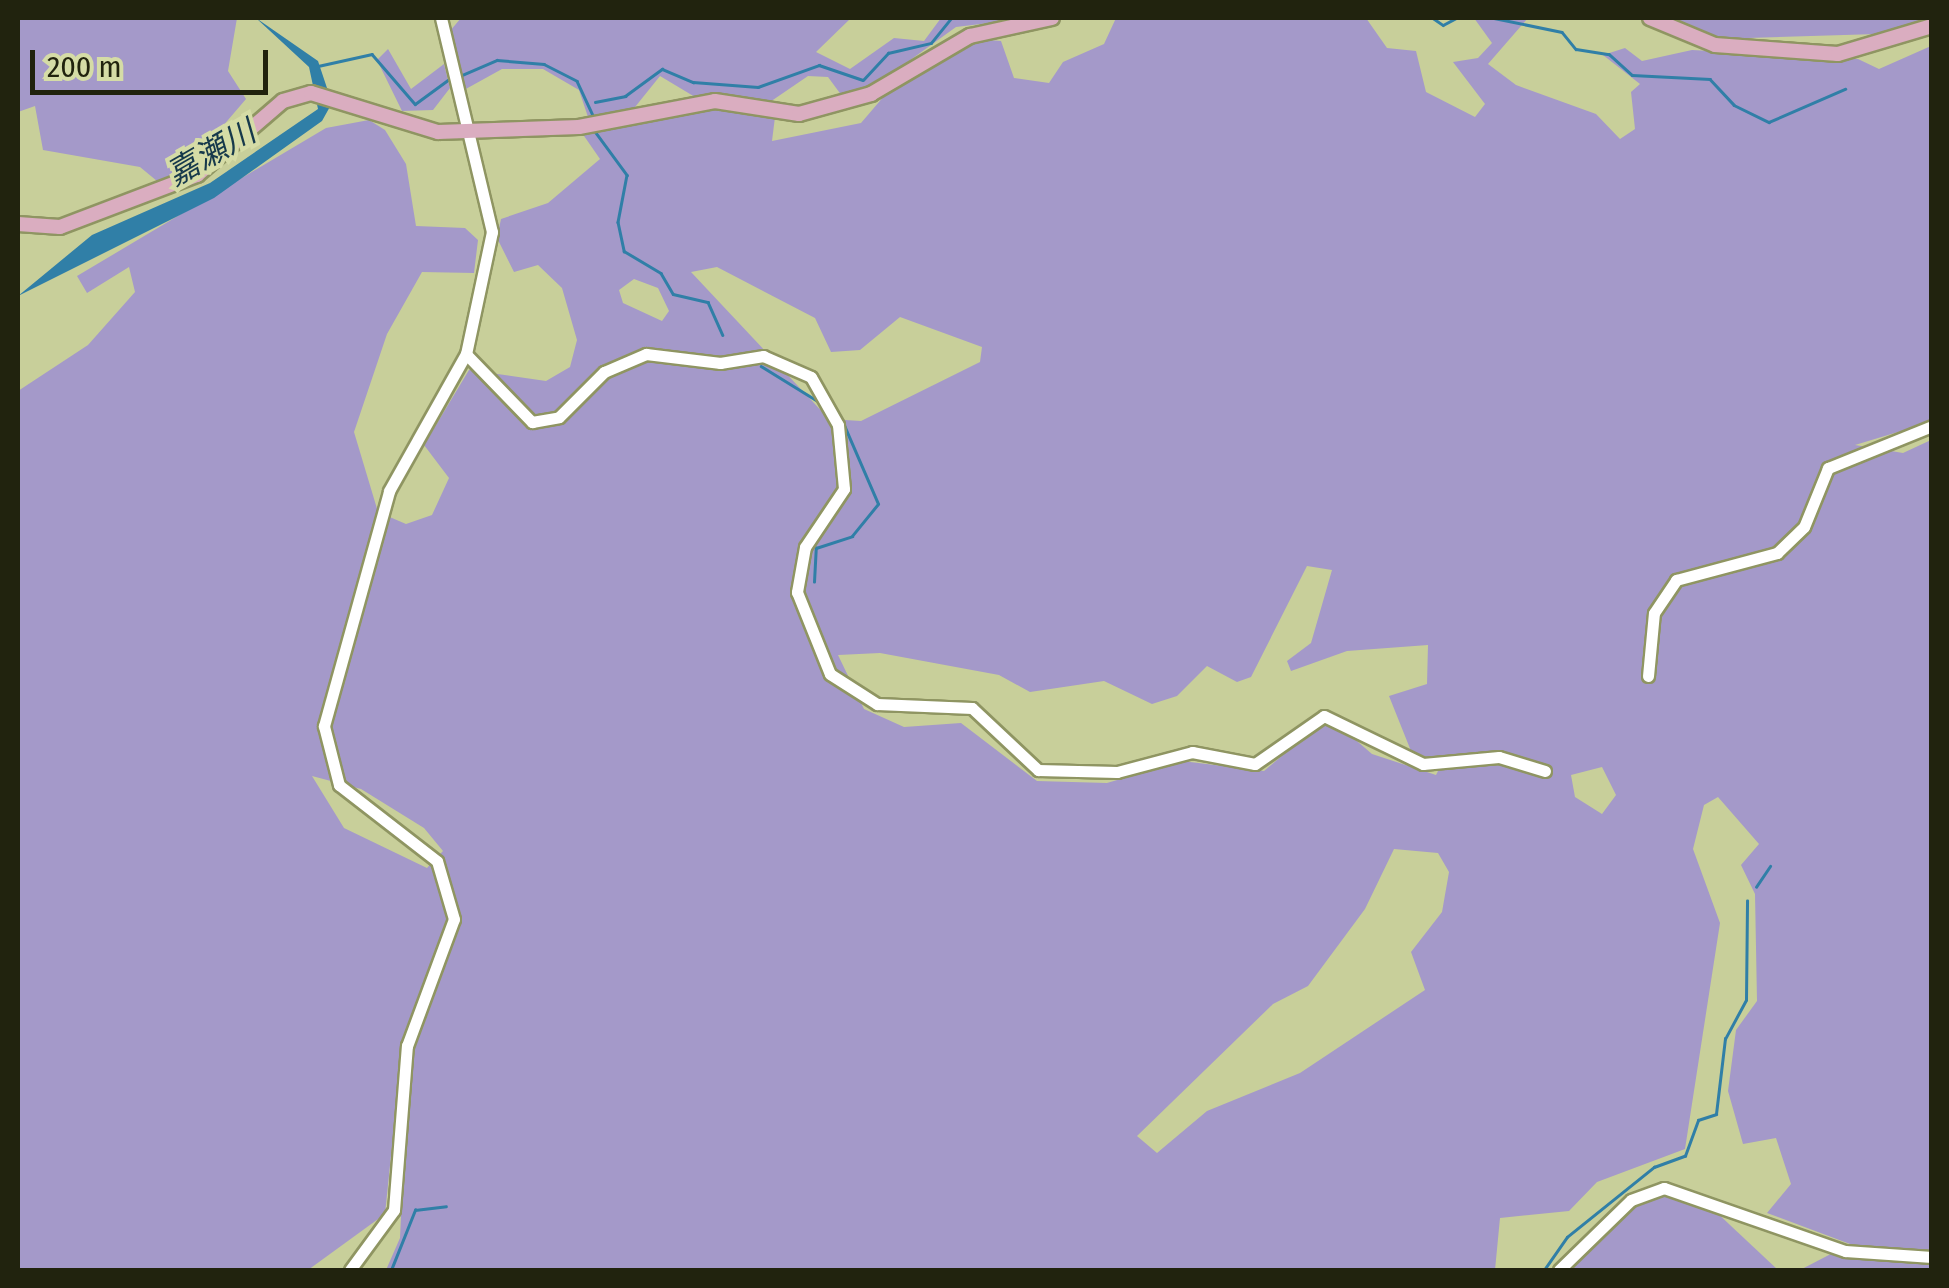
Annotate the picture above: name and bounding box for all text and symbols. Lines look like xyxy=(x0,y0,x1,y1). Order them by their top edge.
scale bar xyxy=(35,30,272,92)
text: 200 m xyxy=(47,49,122,85)
water label: 嘉瀬川 xyxy=(160,112,262,194)

